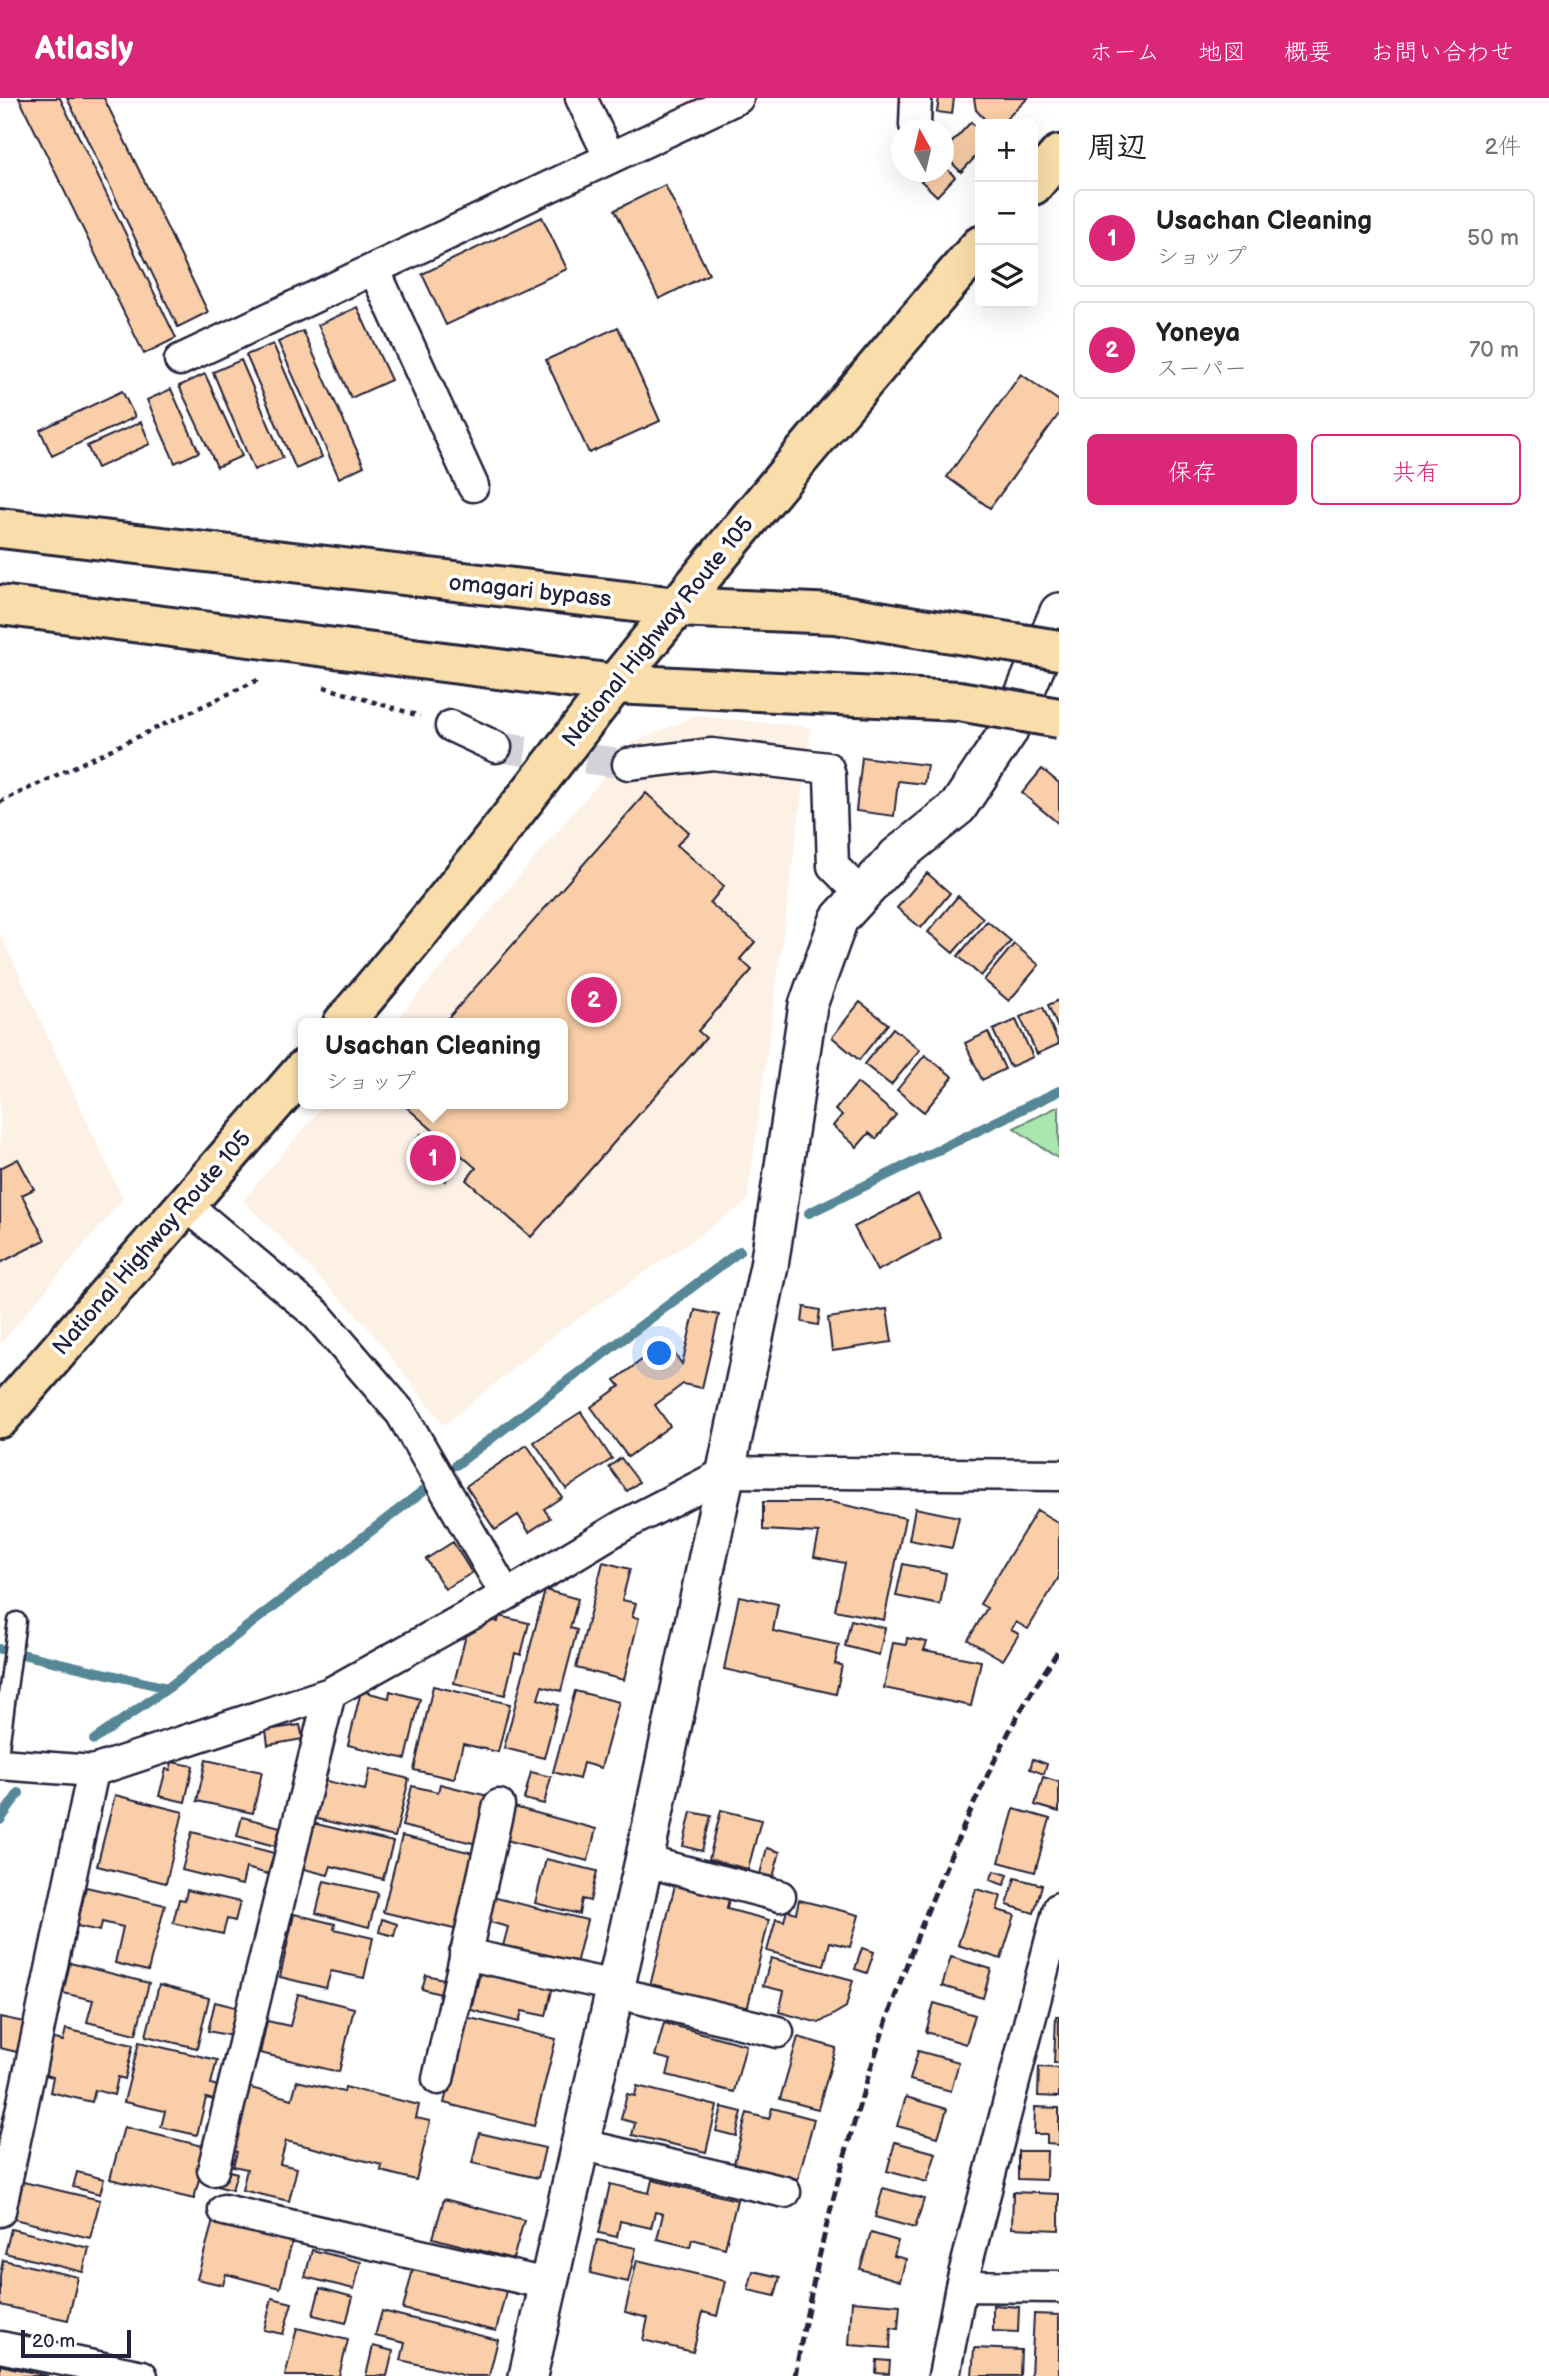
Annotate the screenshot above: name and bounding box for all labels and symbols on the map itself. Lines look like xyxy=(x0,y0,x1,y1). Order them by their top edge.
north arrow xyxy=(891,119,954,182)
street label: National Highway Route 105 xyxy=(556,511,760,753)
street label: omagari bypass xyxy=(447,569,613,613)
pin: 2 xyxy=(571,974,617,1026)
street label: National Highway Route 105 xyxy=(47,1125,257,1361)
pin: 1 xyxy=(410,1132,456,1184)
your location xyxy=(642,1336,676,1370)
scale bar xyxy=(21,2327,131,2359)

